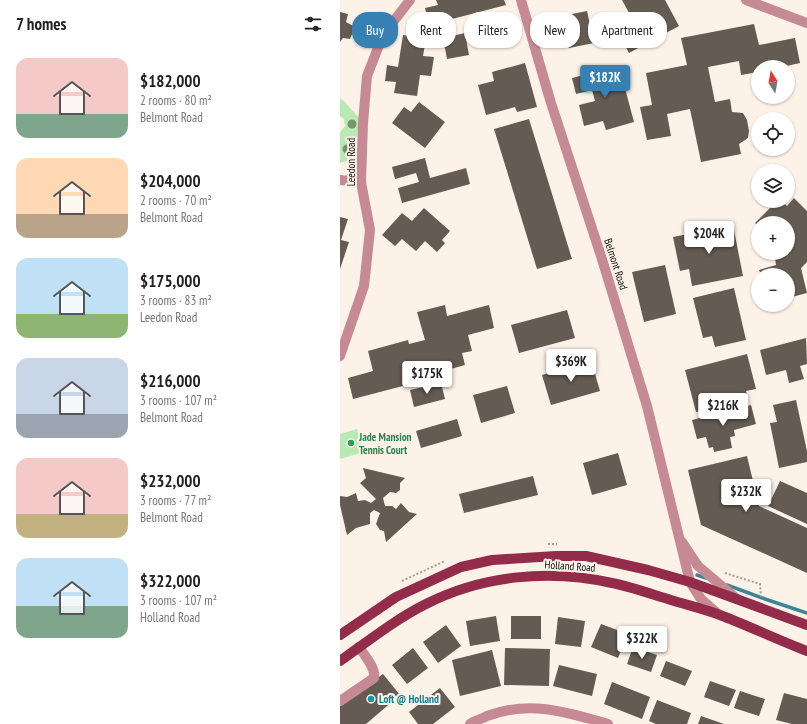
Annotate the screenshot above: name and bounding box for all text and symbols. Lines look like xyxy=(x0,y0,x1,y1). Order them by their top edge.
chip: Buy xyxy=(352,12,398,48)
chip: Rent xyxy=(406,12,456,48)
chip: Filters xyxy=(464,12,522,48)
chip: New xyxy=(530,12,580,48)
chip: Apartment xyxy=(588,12,667,48)
text: 7 homes xyxy=(16,13,67,35)
icon: filters xyxy=(302,13,324,35)
north arrow xyxy=(751,60,795,104)
map controls xyxy=(751,60,795,312)
pin: $182K xyxy=(577,65,633,99)
text: $182K xyxy=(589,69,621,86)
text: $182,000 xyxy=(140,70,201,92)
icon: home xyxy=(48,74,96,122)
text: 2 rooms · 80 m² xyxy=(140,92,212,109)
text: Belmont Road xyxy=(140,109,203,126)
button: locate xyxy=(751,112,795,156)
street label: Leedon Road xyxy=(344,138,358,186)
button: layers xyxy=(751,164,795,208)
text: $204,000 xyxy=(140,170,201,192)
icon: home xyxy=(48,174,96,222)
text: 2 rooms · 70 m² xyxy=(140,192,212,209)
text: Belmont Road xyxy=(140,209,203,226)
button: + xyxy=(751,216,795,260)
pin: $204K xyxy=(681,221,737,255)
text: $204K xyxy=(693,225,725,242)
street label: Belmont Road xyxy=(601,237,631,292)
button: − xyxy=(751,268,795,312)
text: $175,000 xyxy=(140,270,201,292)
icon: home xyxy=(48,274,96,322)
text: 3 rooms · 83 m² xyxy=(140,292,212,309)
text: Leedon Road xyxy=(140,309,197,326)
pin: $369K xyxy=(543,349,599,383)
text: $369K xyxy=(555,353,587,370)
pin: $175K xyxy=(399,361,455,395)
text: $175K xyxy=(411,365,443,382)
text: $216,000 xyxy=(140,370,201,392)
icon: home xyxy=(48,374,96,422)
text: 3 rooms · 107 m² xyxy=(140,392,217,409)
pin: $216K xyxy=(695,393,751,427)
text: $216K xyxy=(707,397,739,414)
text: Belmont Road xyxy=(140,409,203,426)
place label: Jade Mansion Tennis Court xyxy=(358,430,412,457)
marker: Jade Mansion Tennis Court xyxy=(346,438,356,448)
text: $232,000 xyxy=(140,470,201,492)
icon: home xyxy=(48,474,96,522)
pin: $232K xyxy=(718,479,774,513)
text: $232K xyxy=(730,483,762,500)
text: 3 rooms · 77 m² xyxy=(140,492,211,509)
text: Belmont Road xyxy=(140,509,203,526)
street label: Holland Road xyxy=(544,557,596,575)
text: $322,000 xyxy=(140,570,201,592)
icon: home xyxy=(48,574,96,622)
text: 3 rooms · 107 m² xyxy=(140,592,217,609)
text: Holland Road xyxy=(140,609,200,626)
pin: $322K xyxy=(614,626,670,660)
text: $322K xyxy=(626,630,658,647)
place label: Loft @ Holland xyxy=(379,692,439,706)
marker: Loft @ Holland xyxy=(366,694,376,704)

